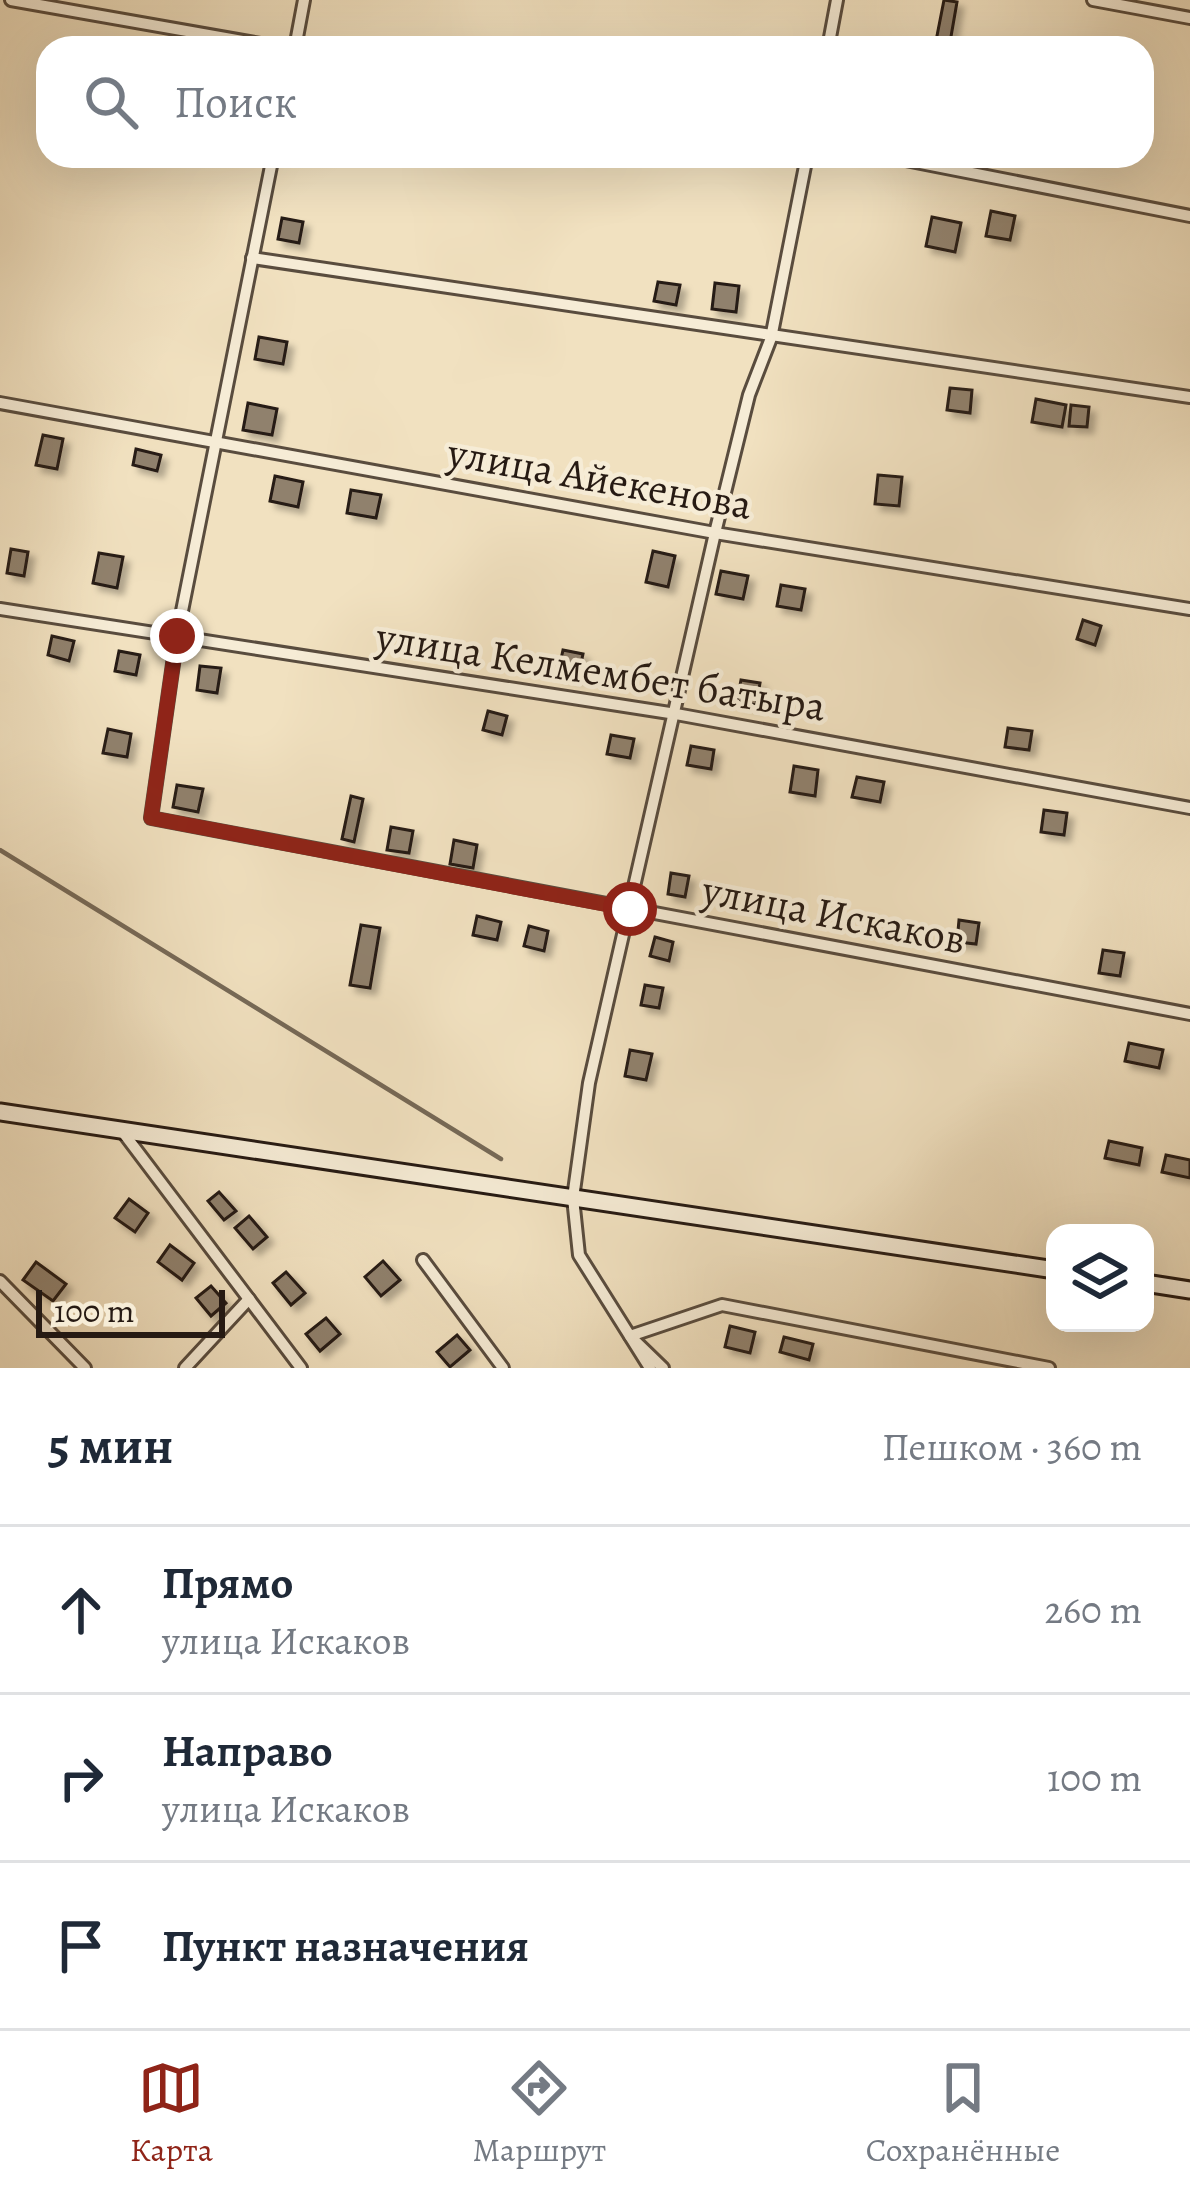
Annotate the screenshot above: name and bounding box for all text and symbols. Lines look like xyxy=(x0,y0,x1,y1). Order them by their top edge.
search box xyxy=(36,36,1154,168)
icon: search xyxy=(78,69,144,135)
text: Поиск xyxy=(174,71,297,133)
street label: улица Айекенова xyxy=(442,423,757,533)
street label: улица Келмембет батыра xyxy=(371,607,830,735)
route end xyxy=(150,609,204,663)
street label: улица Искаков xyxy=(697,860,970,967)
route start xyxy=(603,882,657,936)
map controls xyxy=(1046,1224,1154,1332)
button: layers xyxy=(1046,1224,1154,1332)
scale bar xyxy=(36,1284,225,1337)
text: 100 m xyxy=(54,1288,134,1333)
text: 5 мин xyxy=(48,1411,173,1481)
text: Пешком · 360 m xyxy=(882,1420,1142,1473)
text: Прямо xyxy=(162,1552,293,1614)
icon: ahead xyxy=(48,1577,114,1643)
text: 260 m xyxy=(1044,1583,1142,1636)
text: улица Искаков xyxy=(162,1614,410,1667)
text: Направо xyxy=(162,1720,333,1782)
icon: right xyxy=(48,1745,114,1811)
text: 100 m xyxy=(1047,1751,1142,1804)
text: улица Искаков xyxy=(162,1782,410,1835)
icon: arrive xyxy=(48,1913,114,1979)
text: Пункт назначения xyxy=(162,1915,529,1977)
tab: Карта xyxy=(130,2055,213,2172)
tab: Маршрут xyxy=(472,2055,606,2172)
tab: Сохранённые xyxy=(866,2055,1060,2172)

